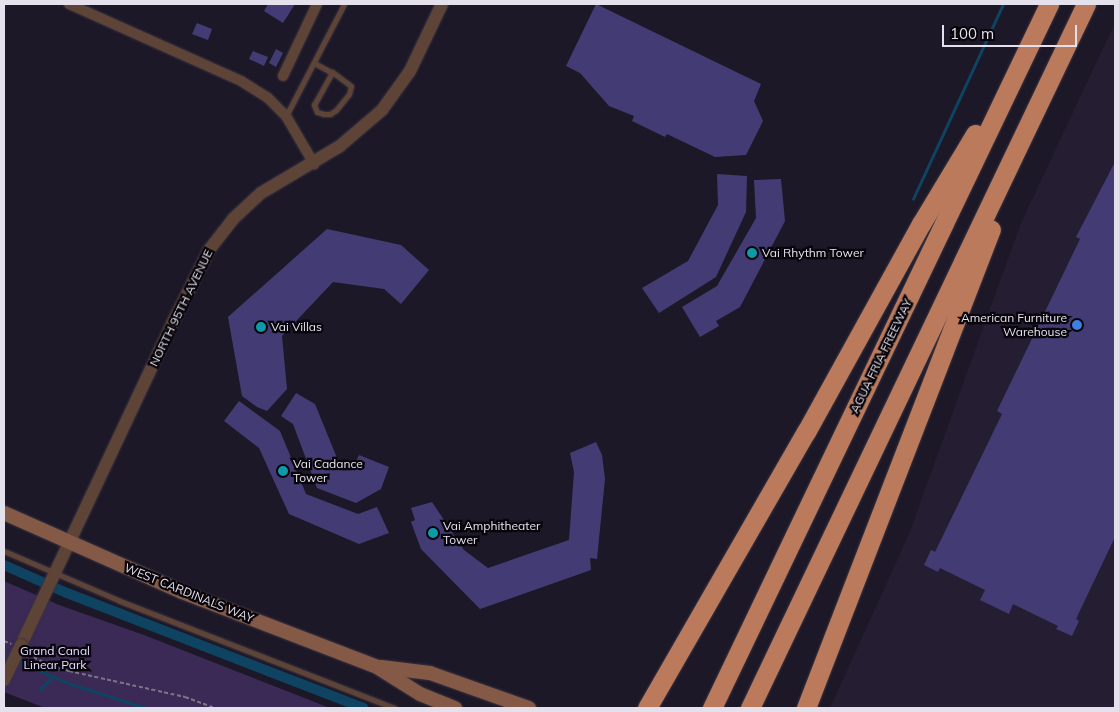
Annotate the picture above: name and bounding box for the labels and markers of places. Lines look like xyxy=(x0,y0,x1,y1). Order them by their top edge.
place label: Vai Rhythm Tower xyxy=(762,246,864,260)
marker: Vai Rhythm Tower xyxy=(746,247,758,259)
place label: American Furniture Warehouse xyxy=(961,311,1067,339)
marker: American Furniture Warehouse xyxy=(1071,319,1083,331)
place label: Vai Villas xyxy=(271,320,322,334)
marker: Vai Villas xyxy=(255,321,267,333)
place label: Vai Cadance Tower xyxy=(293,457,363,485)
marker: Vai Cadance Tower xyxy=(277,465,289,477)
place label: Vai Amphitheater Tower xyxy=(443,519,540,547)
marker: Vai Amphitheater Tower xyxy=(427,527,439,539)

